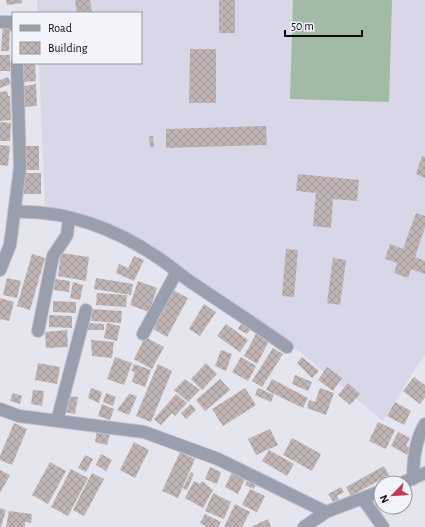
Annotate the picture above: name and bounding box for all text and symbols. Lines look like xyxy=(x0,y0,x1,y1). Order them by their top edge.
legend xyxy=(12,12,142,64)
scale bar xyxy=(285,12,362,38)
text: 50 m xyxy=(291,20,314,32)
text: Road xyxy=(48,22,72,34)
text: Building xyxy=(48,42,88,54)
north arrow xyxy=(373,475,413,515)
text: N xyxy=(378,493,391,505)

